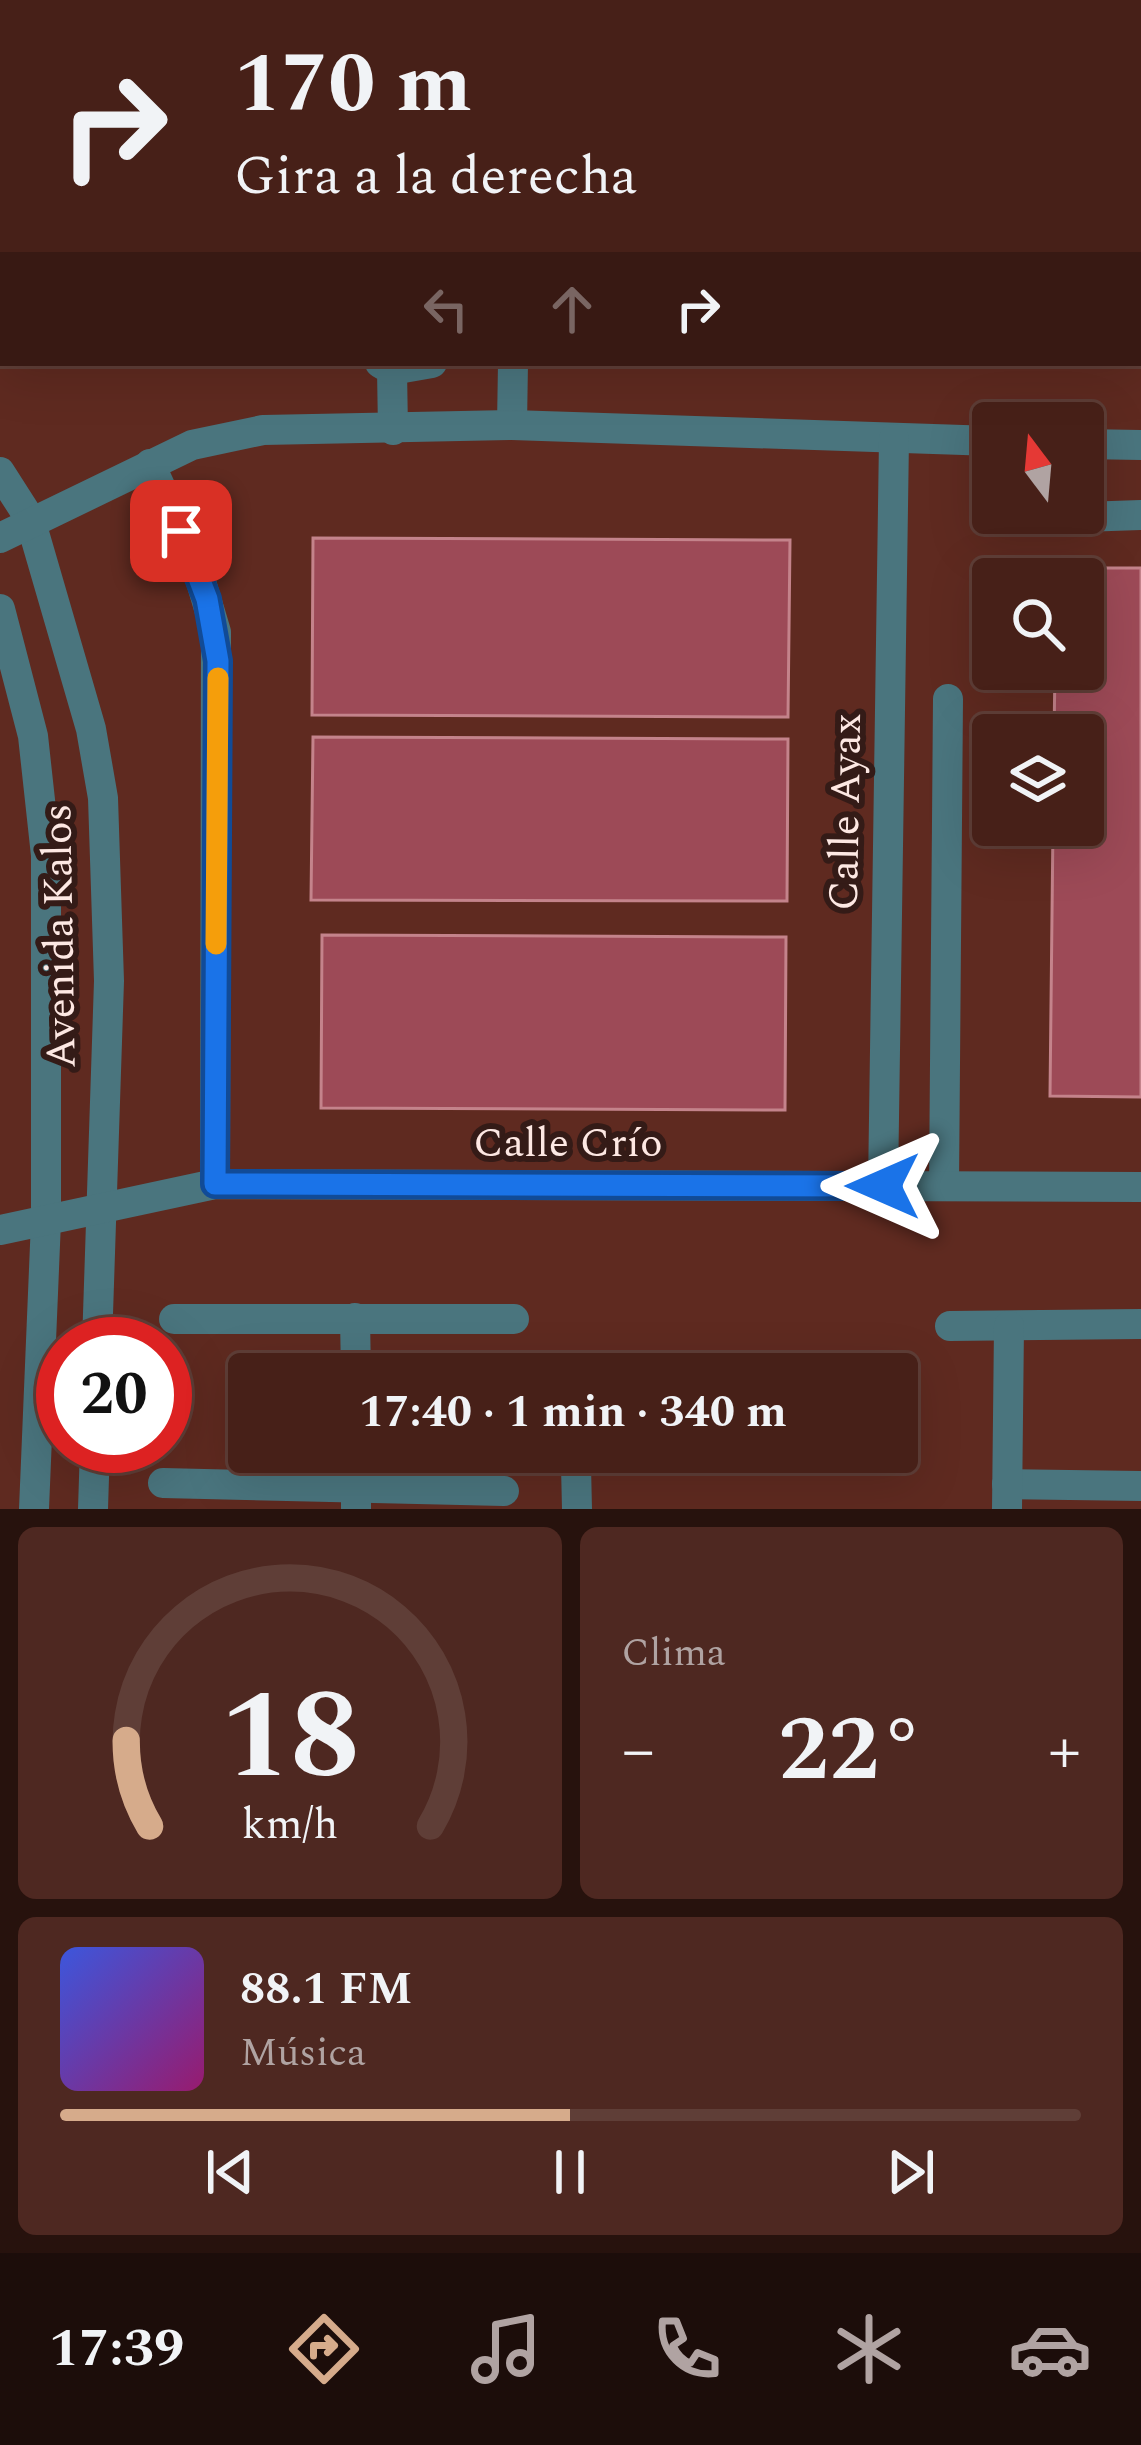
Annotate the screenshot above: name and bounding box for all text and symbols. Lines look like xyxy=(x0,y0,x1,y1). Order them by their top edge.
text: 170 m xyxy=(234,21,472,149)
icon: right xyxy=(36,48,192,204)
text: Gira a la derecha xyxy=(234,136,637,218)
icon: left xyxy=(413,276,479,342)
icon: ahead xyxy=(539,276,605,342)
icon: right xyxy=(665,276,731,342)
north arrow xyxy=(972,402,1104,534)
map controls xyxy=(972,402,1104,846)
pin xyxy=(130,480,232,582)
icon: arrive xyxy=(148,498,214,564)
button: search xyxy=(972,558,1104,690)
street label: Calle Ayax xyxy=(813,713,879,911)
button: layers xyxy=(972,714,1104,846)
street label: Avenida Kalos xyxy=(26,803,94,1069)
street label: Calle Crío xyxy=(473,1112,663,1175)
position arrow xyxy=(820,1123,946,1249)
speed limit sign: 20 xyxy=(36,1317,192,1473)
text: 17:40 · 1 min · 340 m xyxy=(359,1378,787,1447)
text: Clima xyxy=(622,1624,726,1683)
text: 18 xyxy=(220,1643,360,1833)
text: 22° xyxy=(778,1683,924,1820)
text: − xyxy=(622,1701,655,1802)
text: + xyxy=(1048,1701,1081,1802)
text: km/h xyxy=(241,1793,338,1858)
text: 88.1 FM xyxy=(240,1955,412,2024)
text: Música xyxy=(240,2024,366,2083)
icon: previous xyxy=(197,2139,263,2205)
icon: pause xyxy=(537,2139,603,2205)
icon: next xyxy=(878,2139,944,2205)
icon: directions xyxy=(282,2307,366,2391)
icon: music xyxy=(464,2307,548,2391)
icon: phone xyxy=(645,2307,729,2391)
icon: climate xyxy=(827,2307,911,2391)
icon: car xyxy=(1008,2307,1092,2391)
text: 17:39 xyxy=(49,2308,184,2390)

